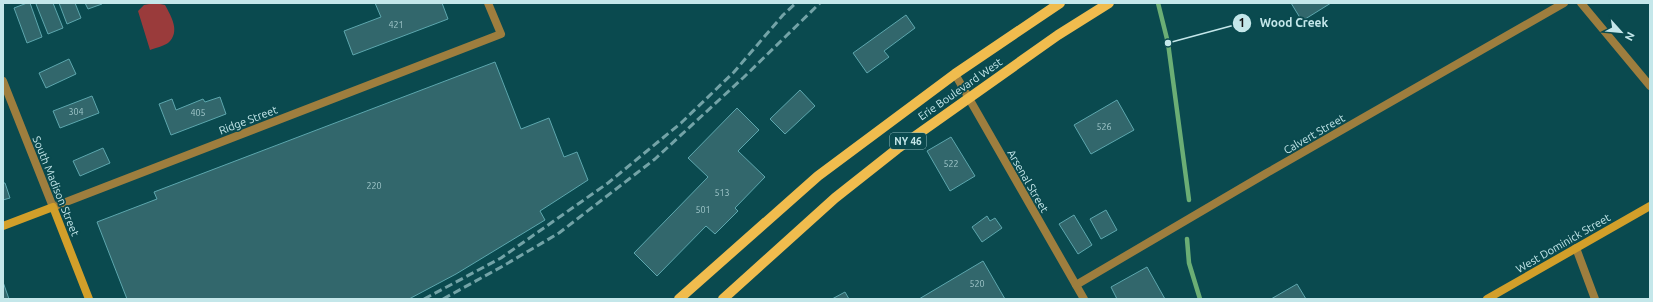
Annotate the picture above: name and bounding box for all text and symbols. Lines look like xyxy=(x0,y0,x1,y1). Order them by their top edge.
callout: Wood Creek xyxy=(1232,11,1336,35)
north arrow xyxy=(1601,12,1641,52)
text: 1 xyxy=(1239,16,1245,29)
text: Wood Creek xyxy=(1260,16,1329,29)
house number: 421 xyxy=(388,20,404,30)
text: N xyxy=(1623,30,1637,43)
street label: Erie Boulevard West xyxy=(916,55,1005,122)
street label: Ridge Street xyxy=(217,103,280,137)
house number: 304 xyxy=(68,107,84,117)
house number: 405 xyxy=(190,108,206,118)
street label: Calvert Street xyxy=(1281,111,1347,156)
house number: 526 xyxy=(1096,122,1112,132)
road number: NY 46 xyxy=(890,133,926,149)
street label: South Madison Street xyxy=(30,134,82,238)
street label: Arsenal Street xyxy=(1005,148,1051,215)
house number: 522 xyxy=(943,159,959,169)
house number: 220 xyxy=(366,181,382,191)
house number: 513 xyxy=(714,188,730,198)
house number: 501 xyxy=(695,205,711,215)
street label: West Dominick Street xyxy=(1514,211,1613,275)
house number: 520 xyxy=(969,279,985,289)

